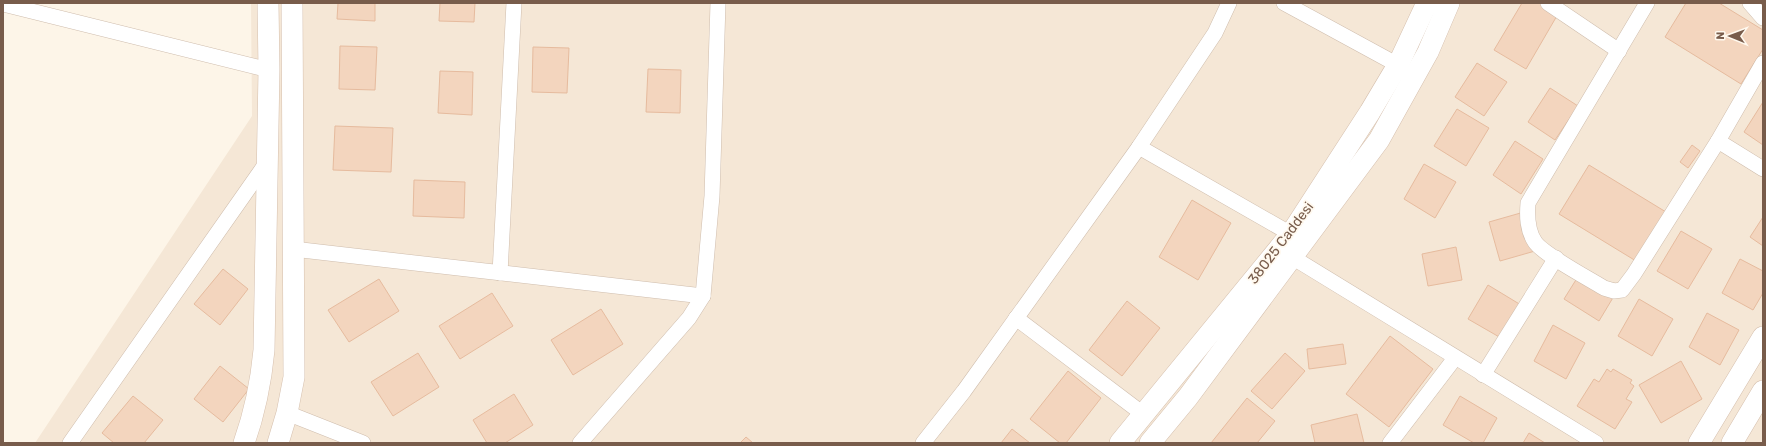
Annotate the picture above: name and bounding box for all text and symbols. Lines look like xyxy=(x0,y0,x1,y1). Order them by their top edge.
north arrow xyxy=(1710,16,1750,56)
text: N xyxy=(1714,32,1727,40)
street label: 38025 Caddesi xyxy=(1245,199,1317,287)

